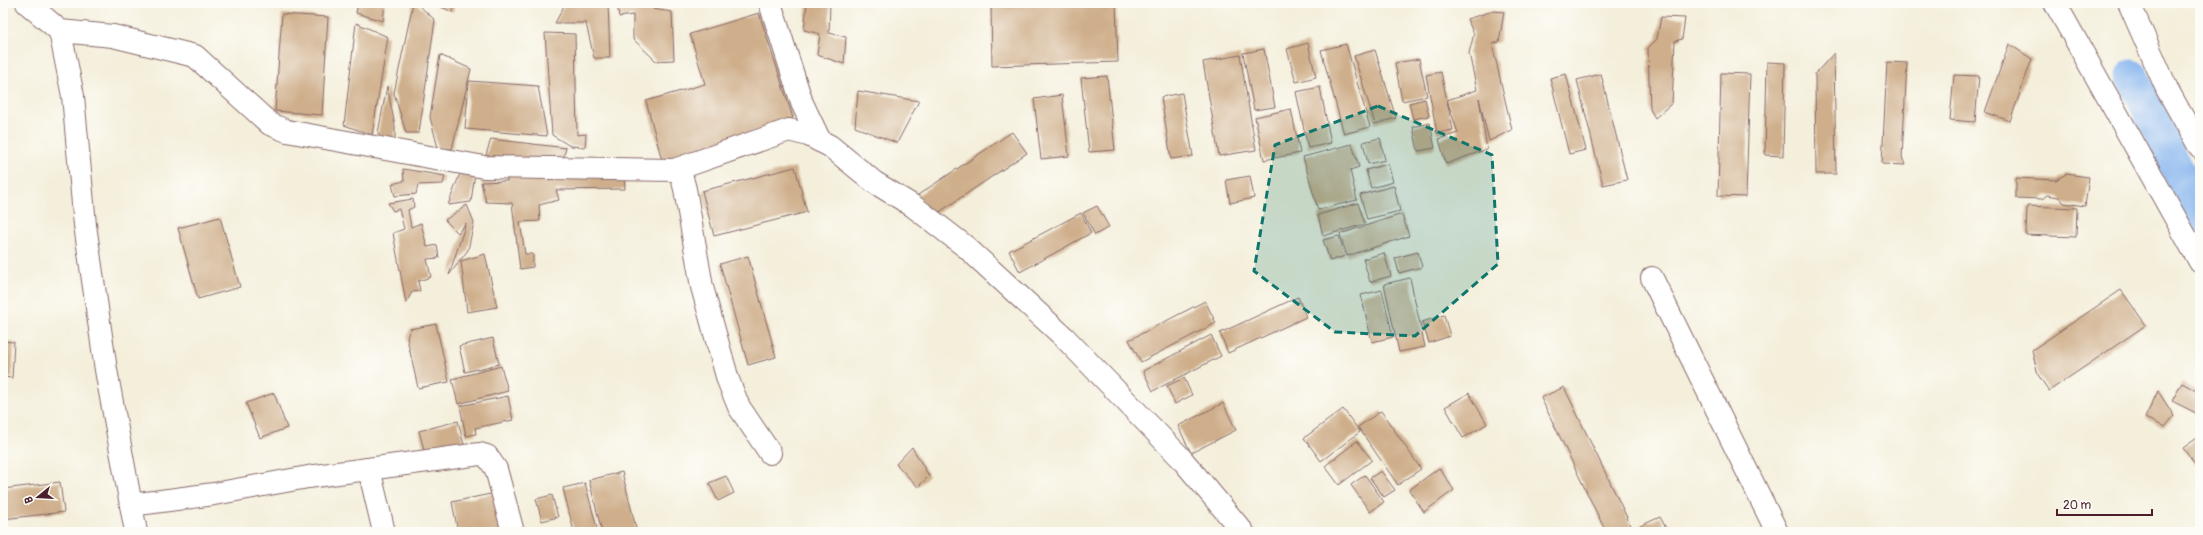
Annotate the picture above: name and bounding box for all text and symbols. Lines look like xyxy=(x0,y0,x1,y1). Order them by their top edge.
north arrow xyxy=(18,477,58,517)
scale bar xyxy=(2057,491,2152,517)
text: B xyxy=(22,495,36,505)
text: 20 m xyxy=(2063,498,2092,513)

